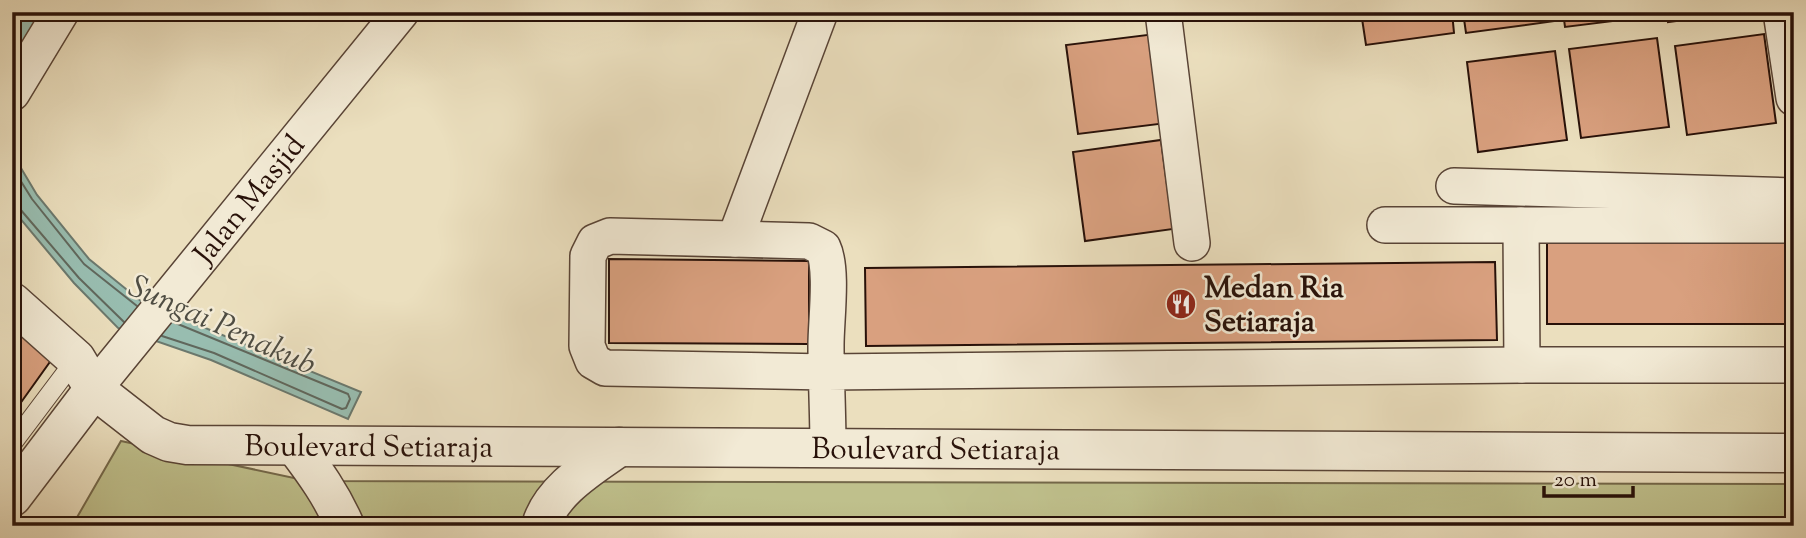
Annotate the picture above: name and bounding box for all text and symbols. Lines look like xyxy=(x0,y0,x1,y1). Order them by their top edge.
street label: Jalan Masjid xyxy=(183,127,317,276)
water label: Sungai Penakub xyxy=(121,265,323,389)
place label: Medan Ria Setiaraja xyxy=(1204,268,1344,345)
restaurant icon: Medan Ria Setiaraja xyxy=(1164,287,1198,321)
street label: Boulevard Setiaraja xyxy=(244,426,493,471)
street label: Boulevard Setiaraja xyxy=(811,429,1060,473)
scale bar xyxy=(1544,454,1633,498)
text: 20 m xyxy=(1554,466,1597,496)

